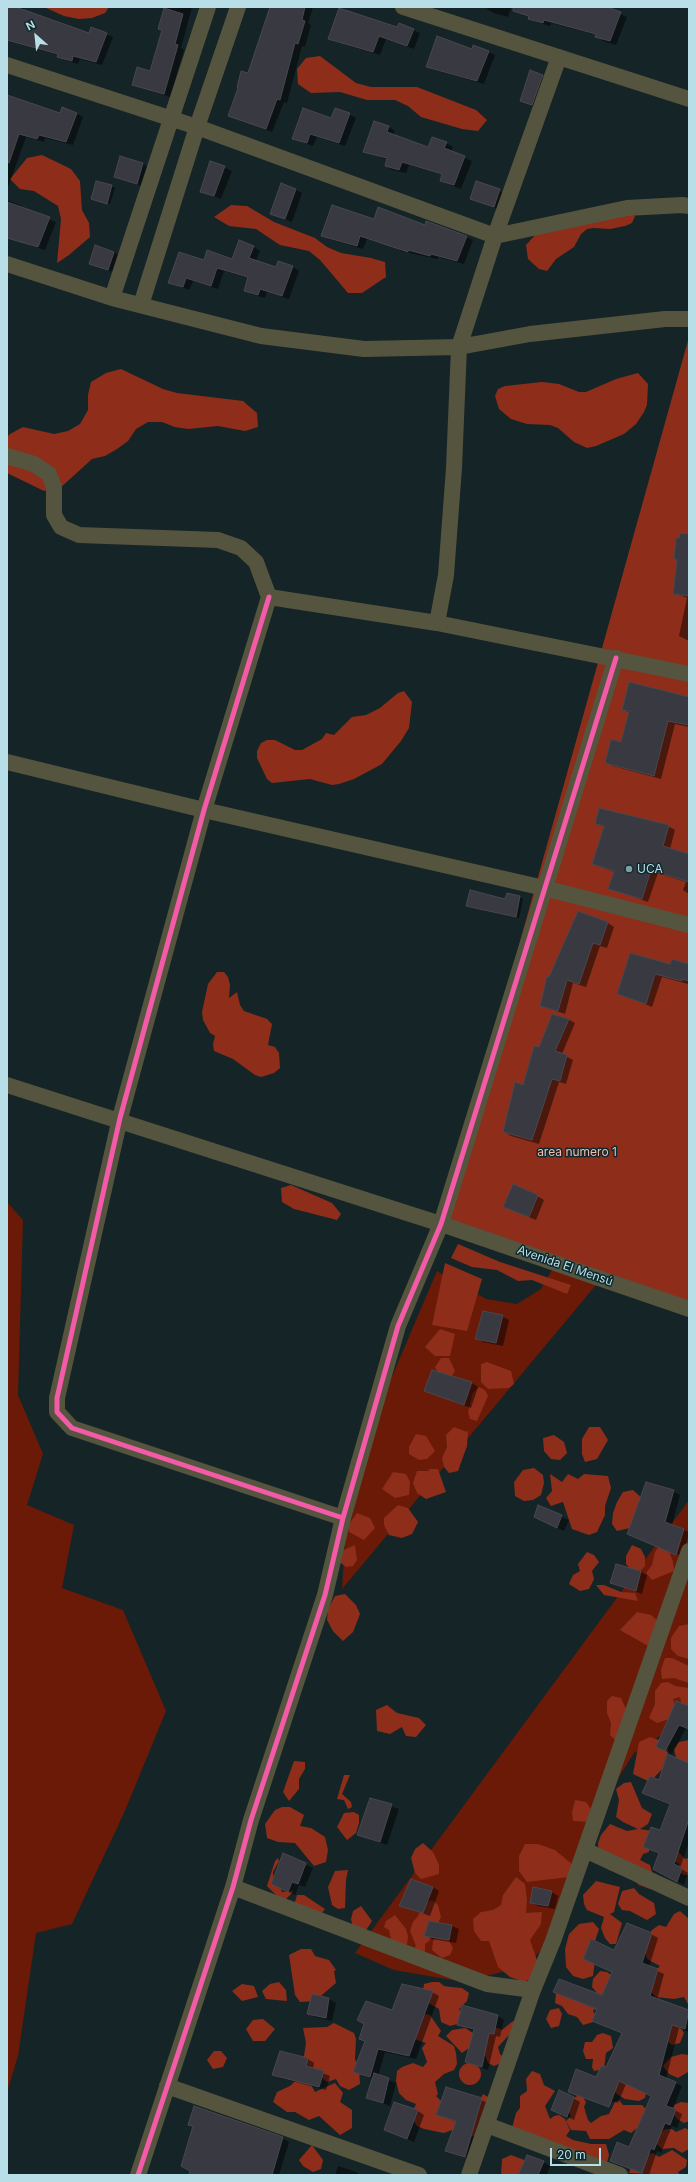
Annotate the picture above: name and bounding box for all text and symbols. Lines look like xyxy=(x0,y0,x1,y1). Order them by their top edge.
north arrow xyxy=(16,16,56,56)
text: N xyxy=(24,17,37,33)
place label: UCA xyxy=(637,862,663,876)
marker: UCA xyxy=(624,864,634,874)
park label: area numero 1 xyxy=(537,1145,617,1159)
street label: Avenida El Mensú xyxy=(515,1243,615,1289)
scale bar xyxy=(552,2140,603,2166)
text: 20 m xyxy=(557,2147,586,2162)

